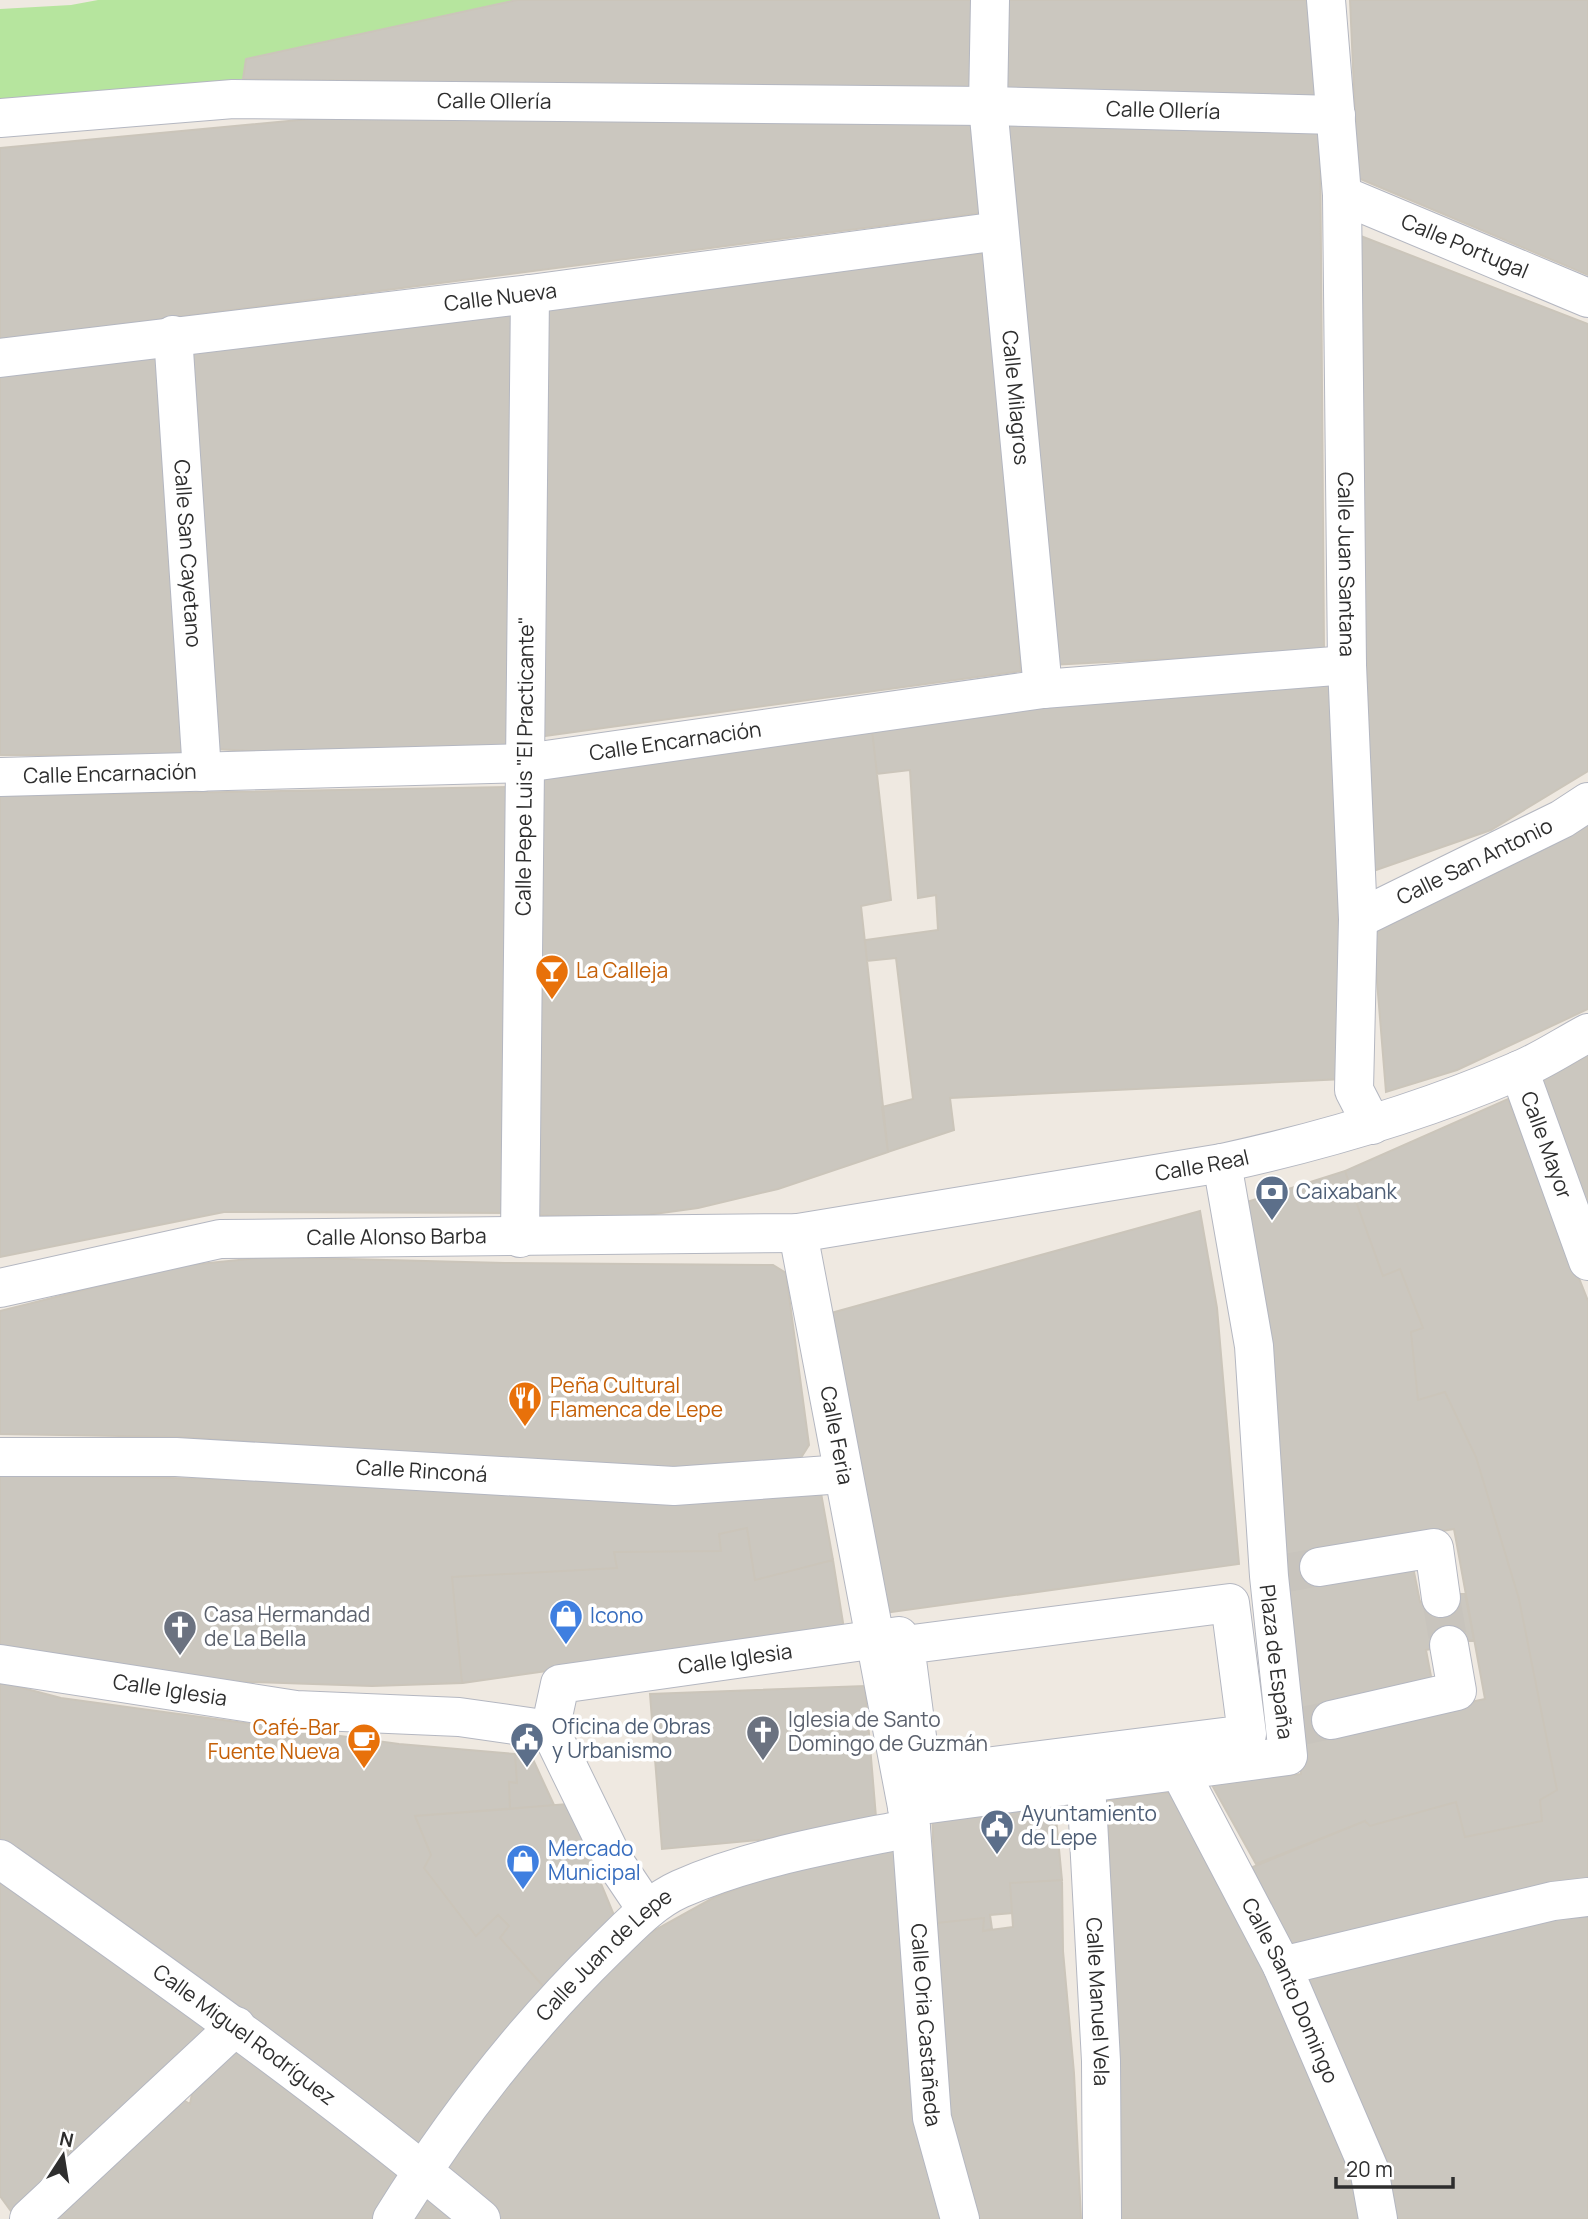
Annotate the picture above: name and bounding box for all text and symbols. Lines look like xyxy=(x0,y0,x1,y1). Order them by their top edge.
street label: Calle Ollería xyxy=(437,86,552,115)
street label: Calle Ollería xyxy=(1106,94,1221,125)
street label: Calle Portugal xyxy=(1397,206,1533,285)
street label: Calle Nueva xyxy=(442,276,558,317)
street label: Calle Milagros xyxy=(996,329,1037,466)
street label: Calle San Cayetano xyxy=(168,459,209,648)
street label: Calle Juan Santana xyxy=(1332,472,1362,657)
street label: Calle Pepe Luis "El Practicante" xyxy=(508,616,540,916)
street label: Calle Encarnación xyxy=(587,714,763,767)
street label: Calle Encarnación xyxy=(23,757,197,789)
street label: Calle San Antonio xyxy=(1392,811,1557,911)
bar icon: La Calleja xyxy=(533,952,571,1001)
place label: La Calleja xyxy=(576,956,668,984)
street label: Calle Mayor xyxy=(1515,1087,1580,1203)
street label: Calle Real xyxy=(1153,1142,1252,1187)
bank icon: Caixabank xyxy=(1253,1173,1291,1222)
place label: Caixabank xyxy=(1296,1177,1397,1205)
street label: Calle Alonso Barba xyxy=(306,1221,487,1251)
place label: Peña Cultural Flamenca de Lepe xyxy=(550,1371,723,1423)
restaurant icon: Peña Cultural Flamenca de Lepe xyxy=(506,1379,544,1428)
street label: Calle Feria xyxy=(814,1384,860,1487)
street label: Calle Rinconá xyxy=(355,1453,488,1488)
street label: Plaza de España xyxy=(1254,1583,1300,1741)
shop icon: Icono xyxy=(547,1597,585,1646)
place label: Casa Hermandad de La Bella xyxy=(204,1600,370,1652)
place label: Icono xyxy=(590,1601,643,1629)
church icon: Casa Hermandad de La Bella xyxy=(161,1608,199,1657)
street label: Calle Iglesia xyxy=(676,1636,794,1680)
street label: Calle Iglesia xyxy=(111,1667,229,1712)
place label: Iglesia de Santo Domingo de Guzmán xyxy=(788,1705,988,1757)
place label: Oficina de Obras y Urbanismo xyxy=(552,1712,711,1764)
place label: Café-Bar Fuente Nueva xyxy=(208,1713,340,1765)
church icon: Iglesia de Santo Domingo de Guzmán xyxy=(744,1713,782,1762)
public building icon: Oficina de Obras y Urbanismo xyxy=(508,1720,546,1769)
cafe icon: Café-Bar Fuente Nueva xyxy=(345,1721,383,1770)
place label: Ayuntamiento de Lepe xyxy=(1021,1799,1157,1851)
public building icon: Ayuntamiento de Lepe xyxy=(978,1807,1016,1856)
place label: Mercado Municipal xyxy=(548,1834,641,1886)
shop icon: Mercado Municipal xyxy=(504,1842,542,1891)
street label: Calle Juan de Lepe xyxy=(529,1881,677,2027)
street label: Calle Santo Domingo xyxy=(1236,1893,1346,2087)
street label: Calle Manuel Vela xyxy=(1080,1917,1116,2086)
street label: Calle Oria Castañeda xyxy=(905,1922,949,2129)
street label: Calle Miguel Rodríguez xyxy=(148,1957,342,2111)
north arrow xyxy=(28,2121,98,2191)
text: N xyxy=(57,2125,76,2154)
scale bar xyxy=(1336,2146,1453,2190)
text: 20 m xyxy=(1346,2155,1393,2183)

